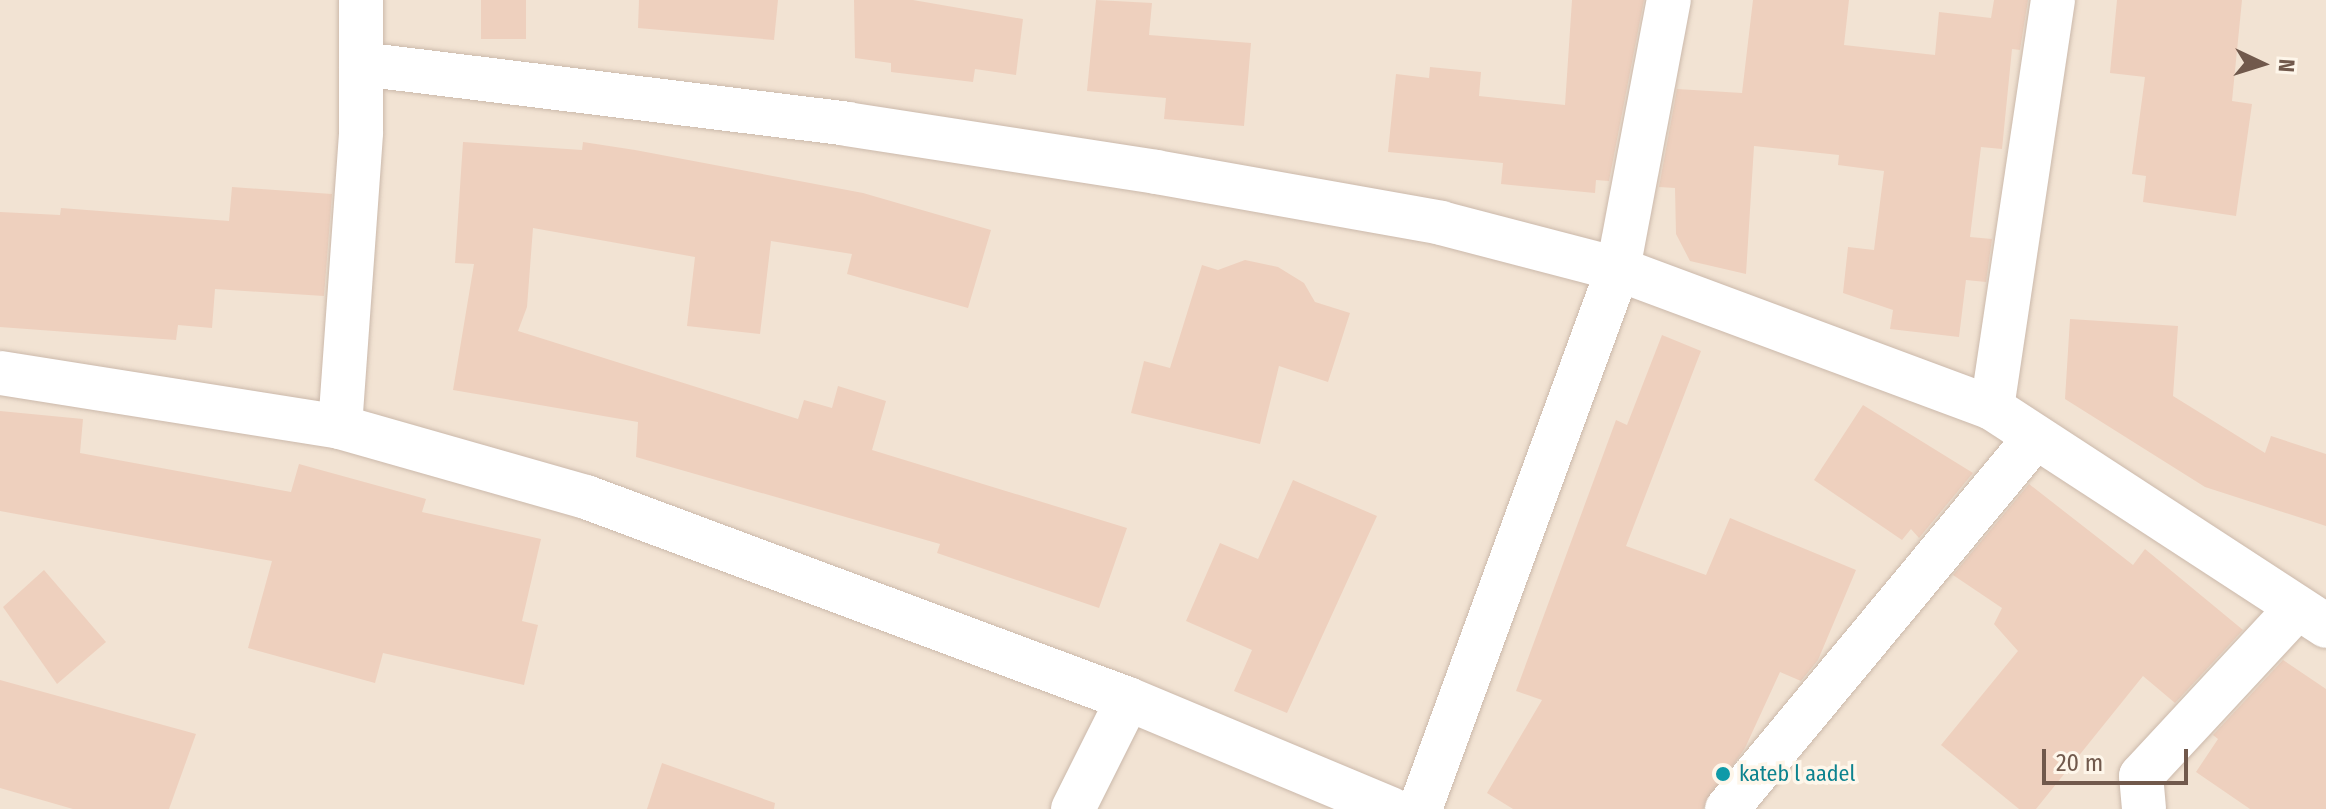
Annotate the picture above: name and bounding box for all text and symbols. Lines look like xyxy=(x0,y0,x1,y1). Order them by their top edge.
north arrow xyxy=(2222,24,2302,104)
text: N xyxy=(2273,58,2300,73)
scale bar xyxy=(2046,733,2192,783)
text: 20 m xyxy=(2056,749,2103,777)
place label: kateb l aadel xyxy=(1739,761,1855,787)
marker: kateb l aadel xyxy=(1714,765,1732,783)

